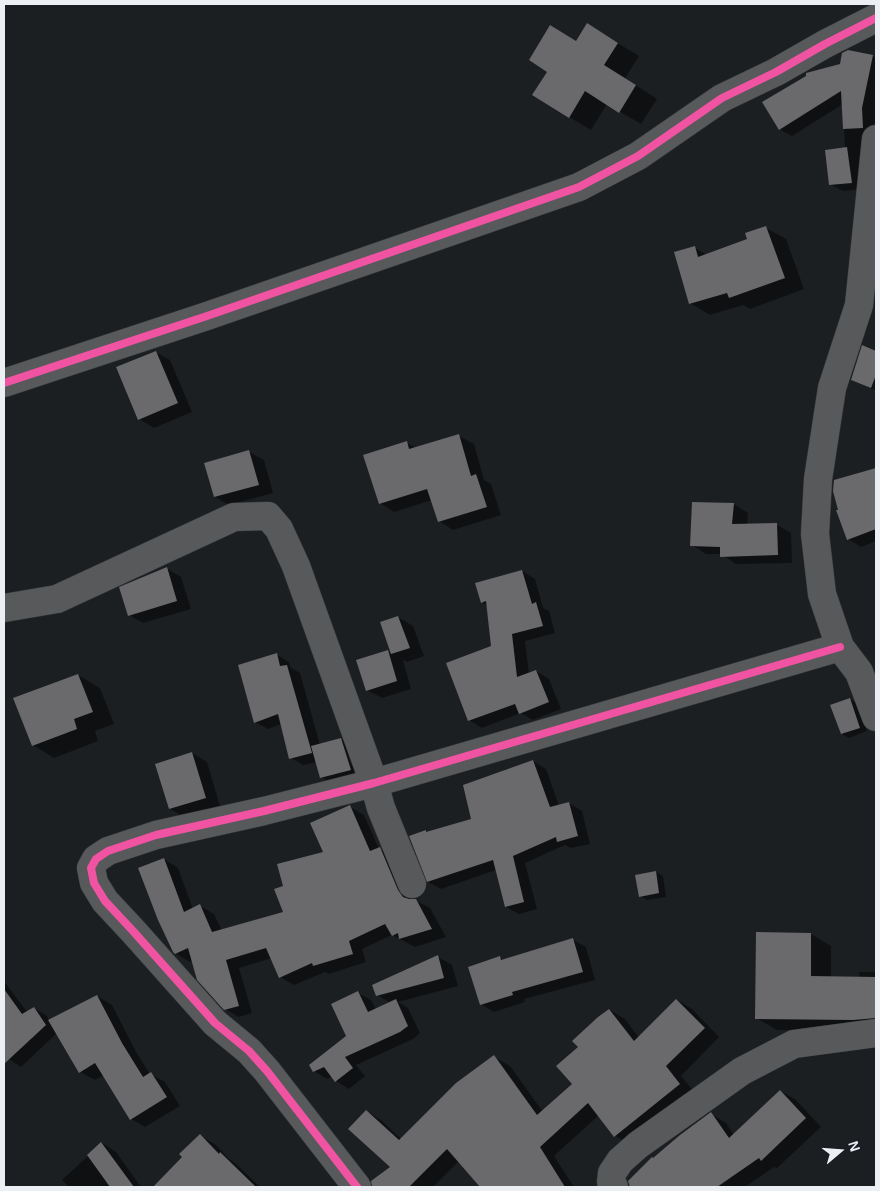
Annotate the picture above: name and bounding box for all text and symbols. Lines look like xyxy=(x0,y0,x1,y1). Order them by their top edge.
north arrow xyxy=(815,1126,865,1176)
text: N xyxy=(845,1139,863,1154)

